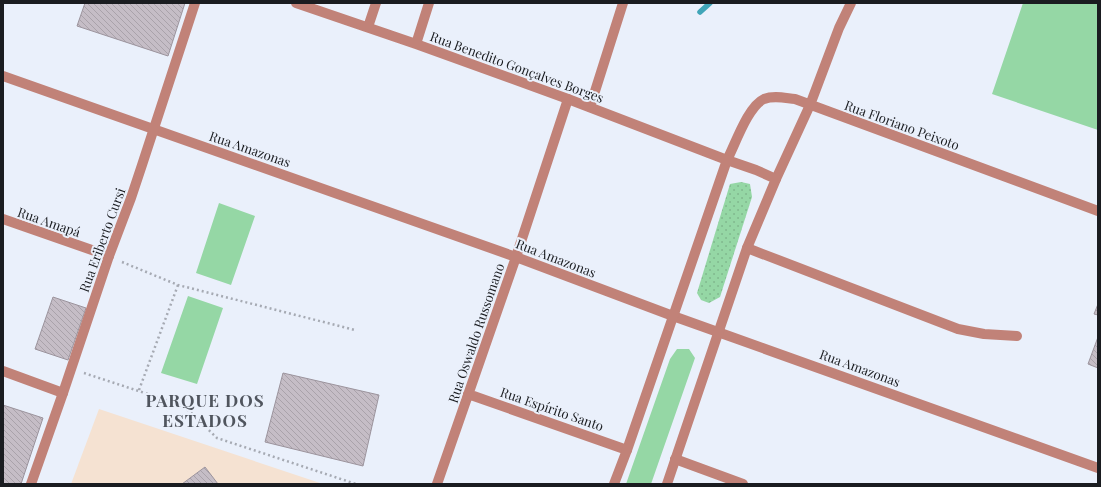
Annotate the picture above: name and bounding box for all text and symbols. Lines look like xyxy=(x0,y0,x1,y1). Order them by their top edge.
street label: Rua Benedito Gonçalves Borges xyxy=(428,27,606,106)
street label: Rua Floriano Peixoto xyxy=(842,96,962,153)
street label: Rua Amazonas xyxy=(207,127,293,170)
street label: Rua Eriberto Cursi xyxy=(75,185,128,294)
street label: Rua Amapá xyxy=(16,203,83,240)
street label: Rua Amazonas xyxy=(514,234,599,281)
street label: Rua Oswaldo Russomano xyxy=(444,261,507,405)
street label: Rua Amazonas xyxy=(817,345,903,390)
street label: Rua Espírito Santo xyxy=(498,383,606,434)
district label: PARQUE DOS ESTADOS xyxy=(145,389,265,431)

